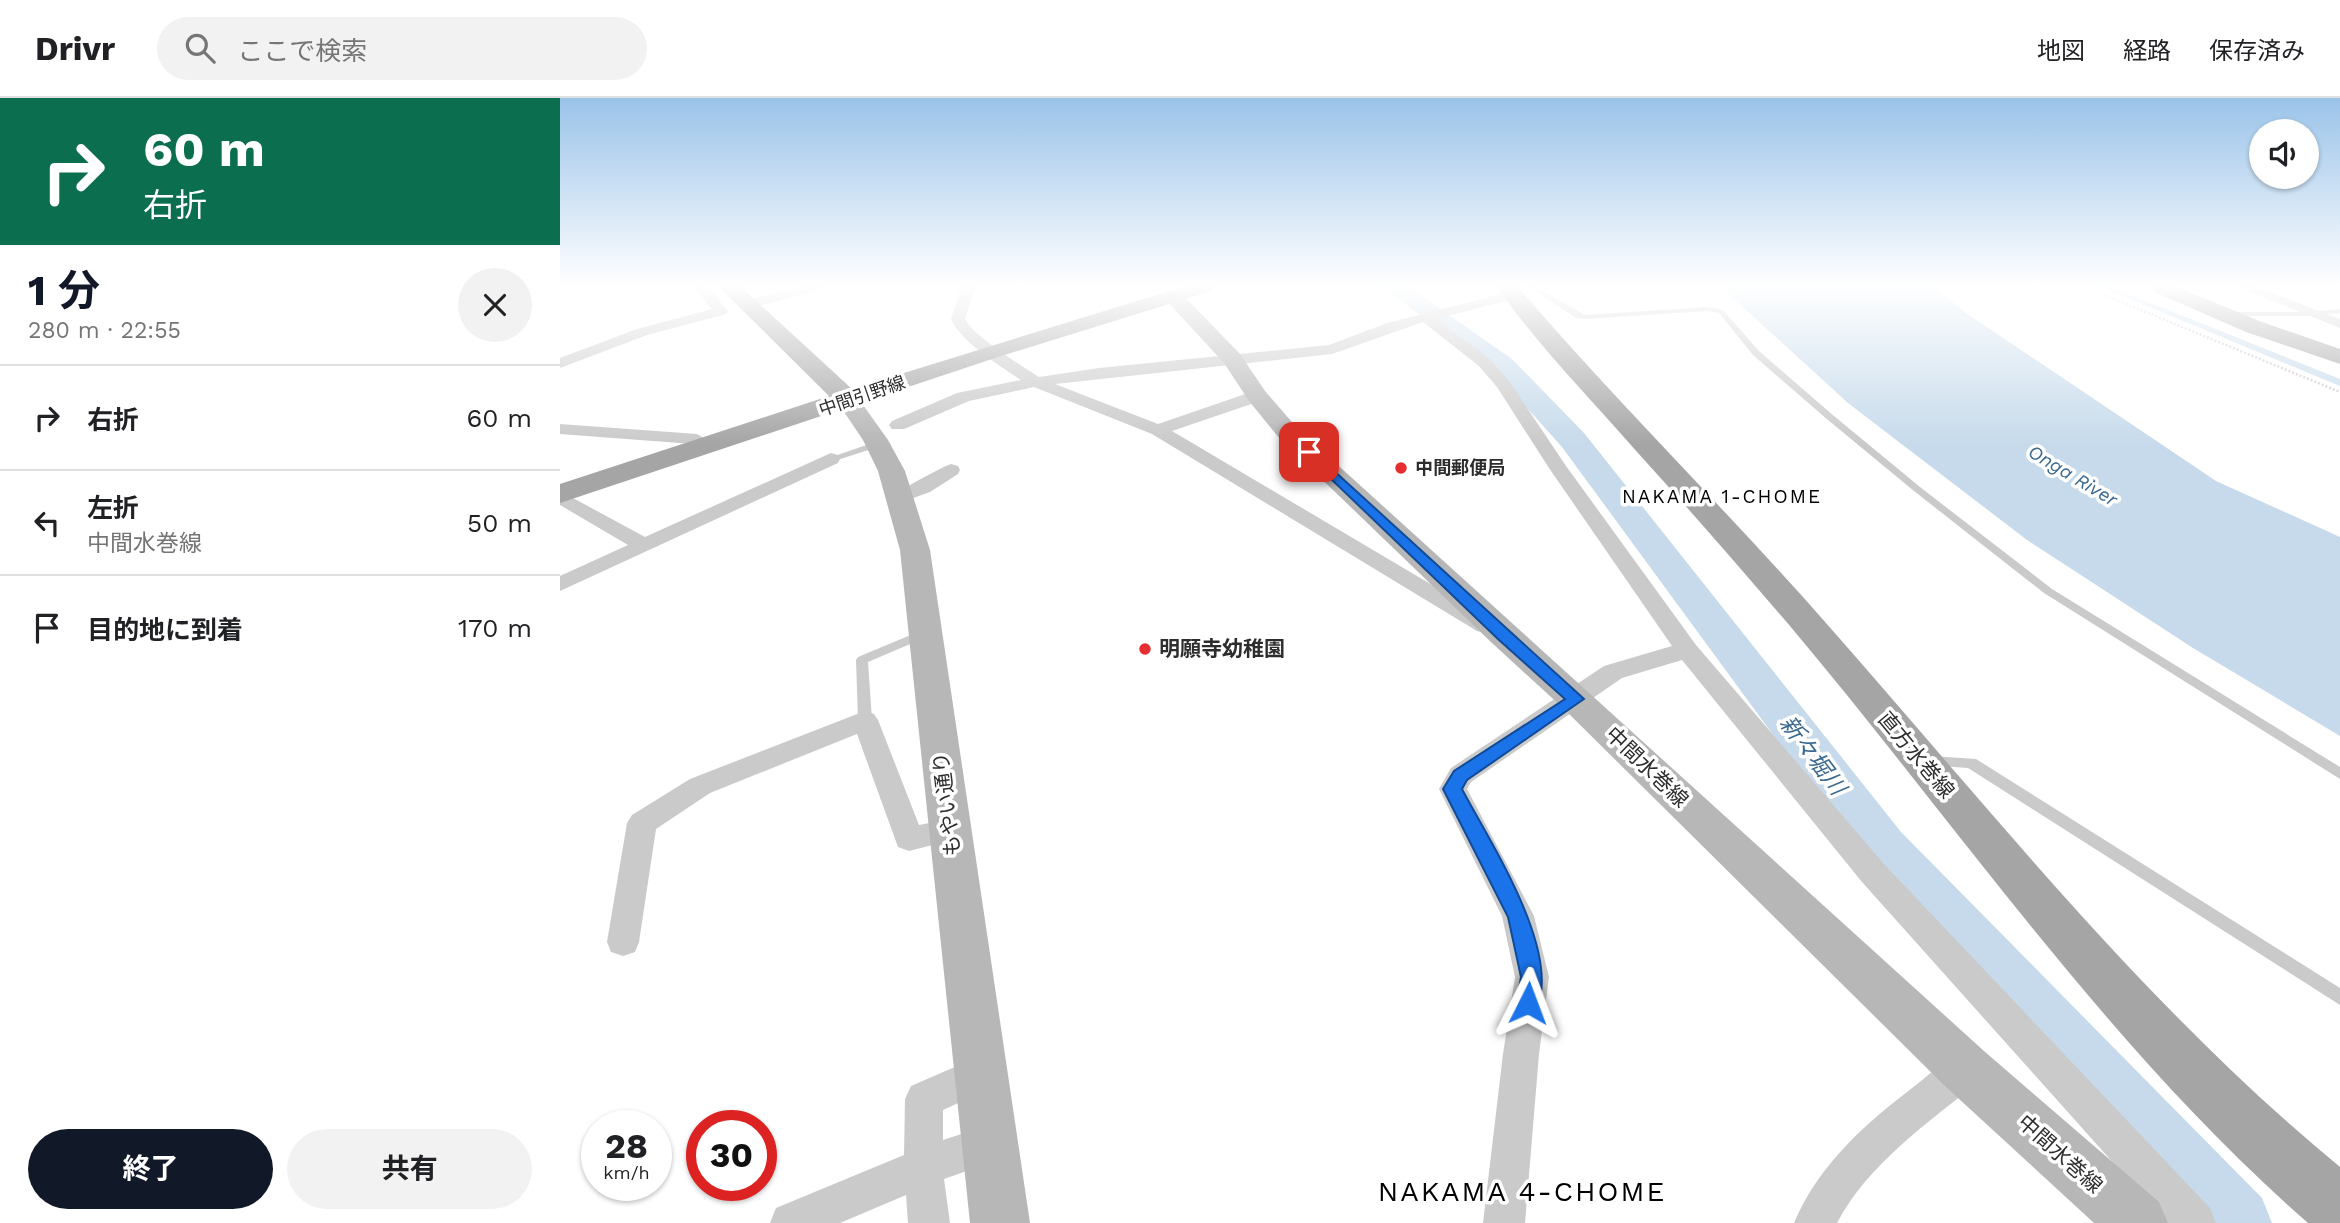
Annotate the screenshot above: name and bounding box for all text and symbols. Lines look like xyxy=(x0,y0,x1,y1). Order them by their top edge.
search box xyxy=(157,17,647,80)
text: Drivr xyxy=(35,29,115,68)
icon: search xyxy=(181,29,219,67)
text: ここで検索 xyxy=(237,36,367,66)
text: 地図 xyxy=(2037,37,2085,65)
text: 経路 xyxy=(2123,37,2171,65)
text: 保存済み xyxy=(2209,37,2305,65)
map controls xyxy=(2249,119,2319,189)
button: sound xyxy=(2249,119,2319,189)
text: 60 m xyxy=(143,120,265,178)
icon: right xyxy=(28,126,119,217)
text: 右折 xyxy=(143,186,207,224)
text: 1 分 xyxy=(28,266,100,315)
button: close xyxy=(458,268,532,342)
text: 280 m · 22:55 xyxy=(28,317,181,344)
street label: 中間引野線 xyxy=(816,371,908,420)
icon: right xyxy=(28,399,66,437)
text: 60 m xyxy=(466,403,532,433)
text: 右折 xyxy=(87,405,139,435)
pin xyxy=(1279,422,1339,482)
icon: arrive xyxy=(1290,433,1328,471)
water label: Onga River xyxy=(2024,440,2122,511)
place label: 中間郵便局 xyxy=(1415,457,1505,478)
marker: 中間郵便局 xyxy=(1393,460,1409,476)
district label: NAKAMA 1-CHOME xyxy=(1622,485,1822,508)
text: 左折 xyxy=(87,493,139,523)
icon: left xyxy=(28,504,66,542)
text: 50 m xyxy=(467,508,532,538)
text: 中間水巻線 xyxy=(87,530,202,557)
icon: arrive xyxy=(28,609,66,647)
text: 170 m xyxy=(458,613,532,643)
text: 目的地に到着 xyxy=(87,615,243,645)
place label: 明願寺幼稚園 xyxy=(1159,636,1285,661)
marker: 明願寺幼稚園 xyxy=(1137,641,1153,657)
street label: 直方水巻線 xyxy=(1873,706,1960,803)
water label: 新々堀川 xyxy=(1774,710,1853,803)
street label: 中間水巻線 xyxy=(1601,721,1694,812)
street label: もやい通り xyxy=(928,750,965,858)
position arrow xyxy=(1491,966,1565,1040)
street label: 中間水巻線 xyxy=(2013,1109,2108,1198)
speed limit sign: 30 xyxy=(686,1110,777,1201)
text: 28 xyxy=(605,1125,648,1167)
button: 終了 xyxy=(28,1129,273,1209)
button: 共有 xyxy=(287,1129,532,1209)
text: km/h xyxy=(603,1162,650,1183)
district label: NAKAMA 4-CHOME xyxy=(1378,1175,1666,1208)

